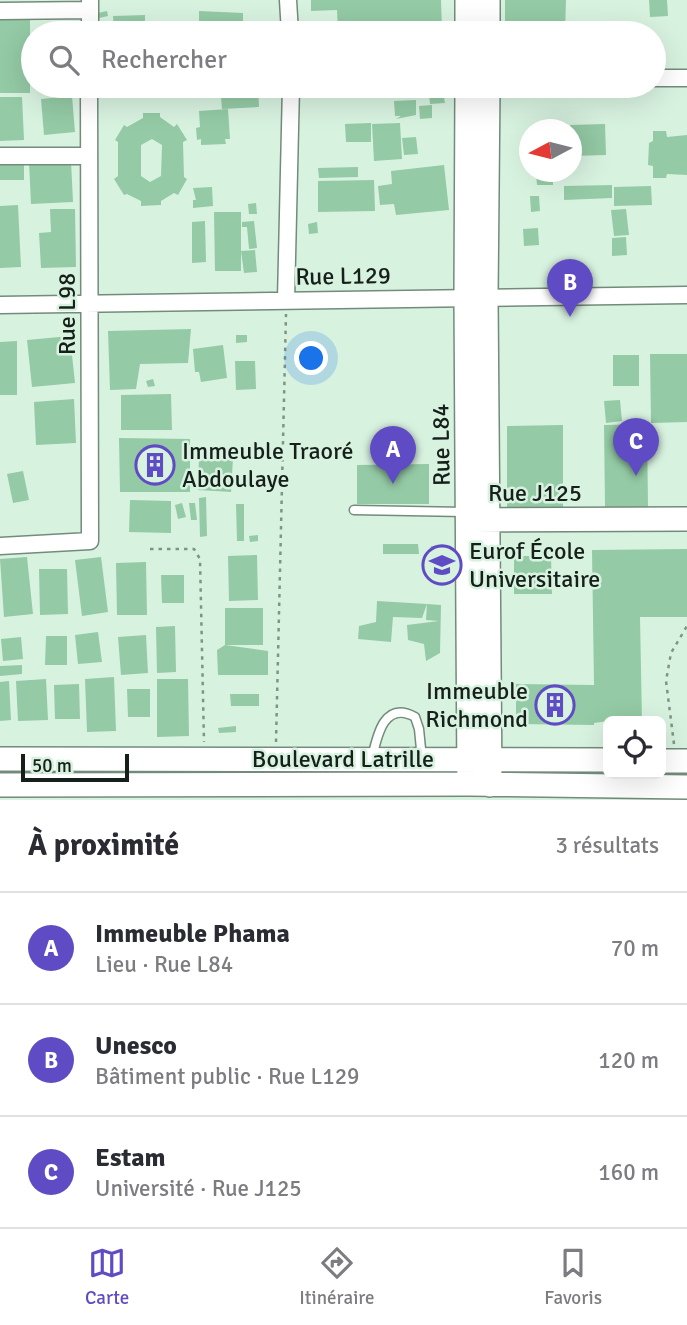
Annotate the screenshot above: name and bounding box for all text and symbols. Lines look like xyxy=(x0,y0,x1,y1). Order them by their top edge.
search box xyxy=(21,21,666,98)
icon: search xyxy=(45,41,83,79)
text: Rechercher xyxy=(101,44,227,76)
north arrow xyxy=(519,119,582,182)
pin: B xyxy=(547,259,593,317)
street label: Rue L129 xyxy=(295,260,391,292)
street label: Rue L98 xyxy=(52,273,82,355)
your location xyxy=(294,341,328,375)
street label: Rue L84 xyxy=(425,403,457,486)
pin: C xyxy=(613,418,659,476)
pin: A xyxy=(370,426,416,484)
place label: Immeuble Traoré Abdoulaye xyxy=(182,436,353,494)
building icon: Immeuble Traoré Abdoulaye xyxy=(134,444,176,486)
street label: Rue J125 xyxy=(488,478,582,508)
place label: Eurof École Universitaire xyxy=(469,536,600,594)
school or university icon: Eurof École Universitaire xyxy=(421,544,463,586)
place label: Immeuble Richmond xyxy=(425,676,528,734)
building icon: Immeuble Richmond xyxy=(534,684,576,726)
map controls xyxy=(603,716,666,779)
button: locate xyxy=(603,716,666,779)
street label: Boulevard Latrille xyxy=(252,744,434,774)
scale bar xyxy=(21,751,130,783)
text: 50 m xyxy=(32,754,72,778)
text: À proximité xyxy=(28,827,179,864)
text: 3 résultats xyxy=(555,831,659,860)
text: Immeuble Phama xyxy=(95,918,290,950)
text: A xyxy=(44,934,58,963)
text: 70 m xyxy=(611,934,659,963)
text: Lieu · Rue L84 xyxy=(95,950,233,979)
text: Unesco xyxy=(95,1030,177,1062)
text: B xyxy=(44,1046,58,1075)
text: 120 m xyxy=(598,1046,659,1075)
text: Bâtiment public · Rue L129 xyxy=(95,1062,359,1091)
text: Estam xyxy=(95,1142,166,1174)
text: C xyxy=(44,1158,58,1187)
text: 160 m xyxy=(598,1158,659,1187)
text: Université · Rue J125 xyxy=(95,1174,302,1203)
tab: Carte xyxy=(85,1244,129,1310)
tab: Itinéraire xyxy=(299,1244,374,1310)
tab: Favoris xyxy=(544,1244,602,1310)

